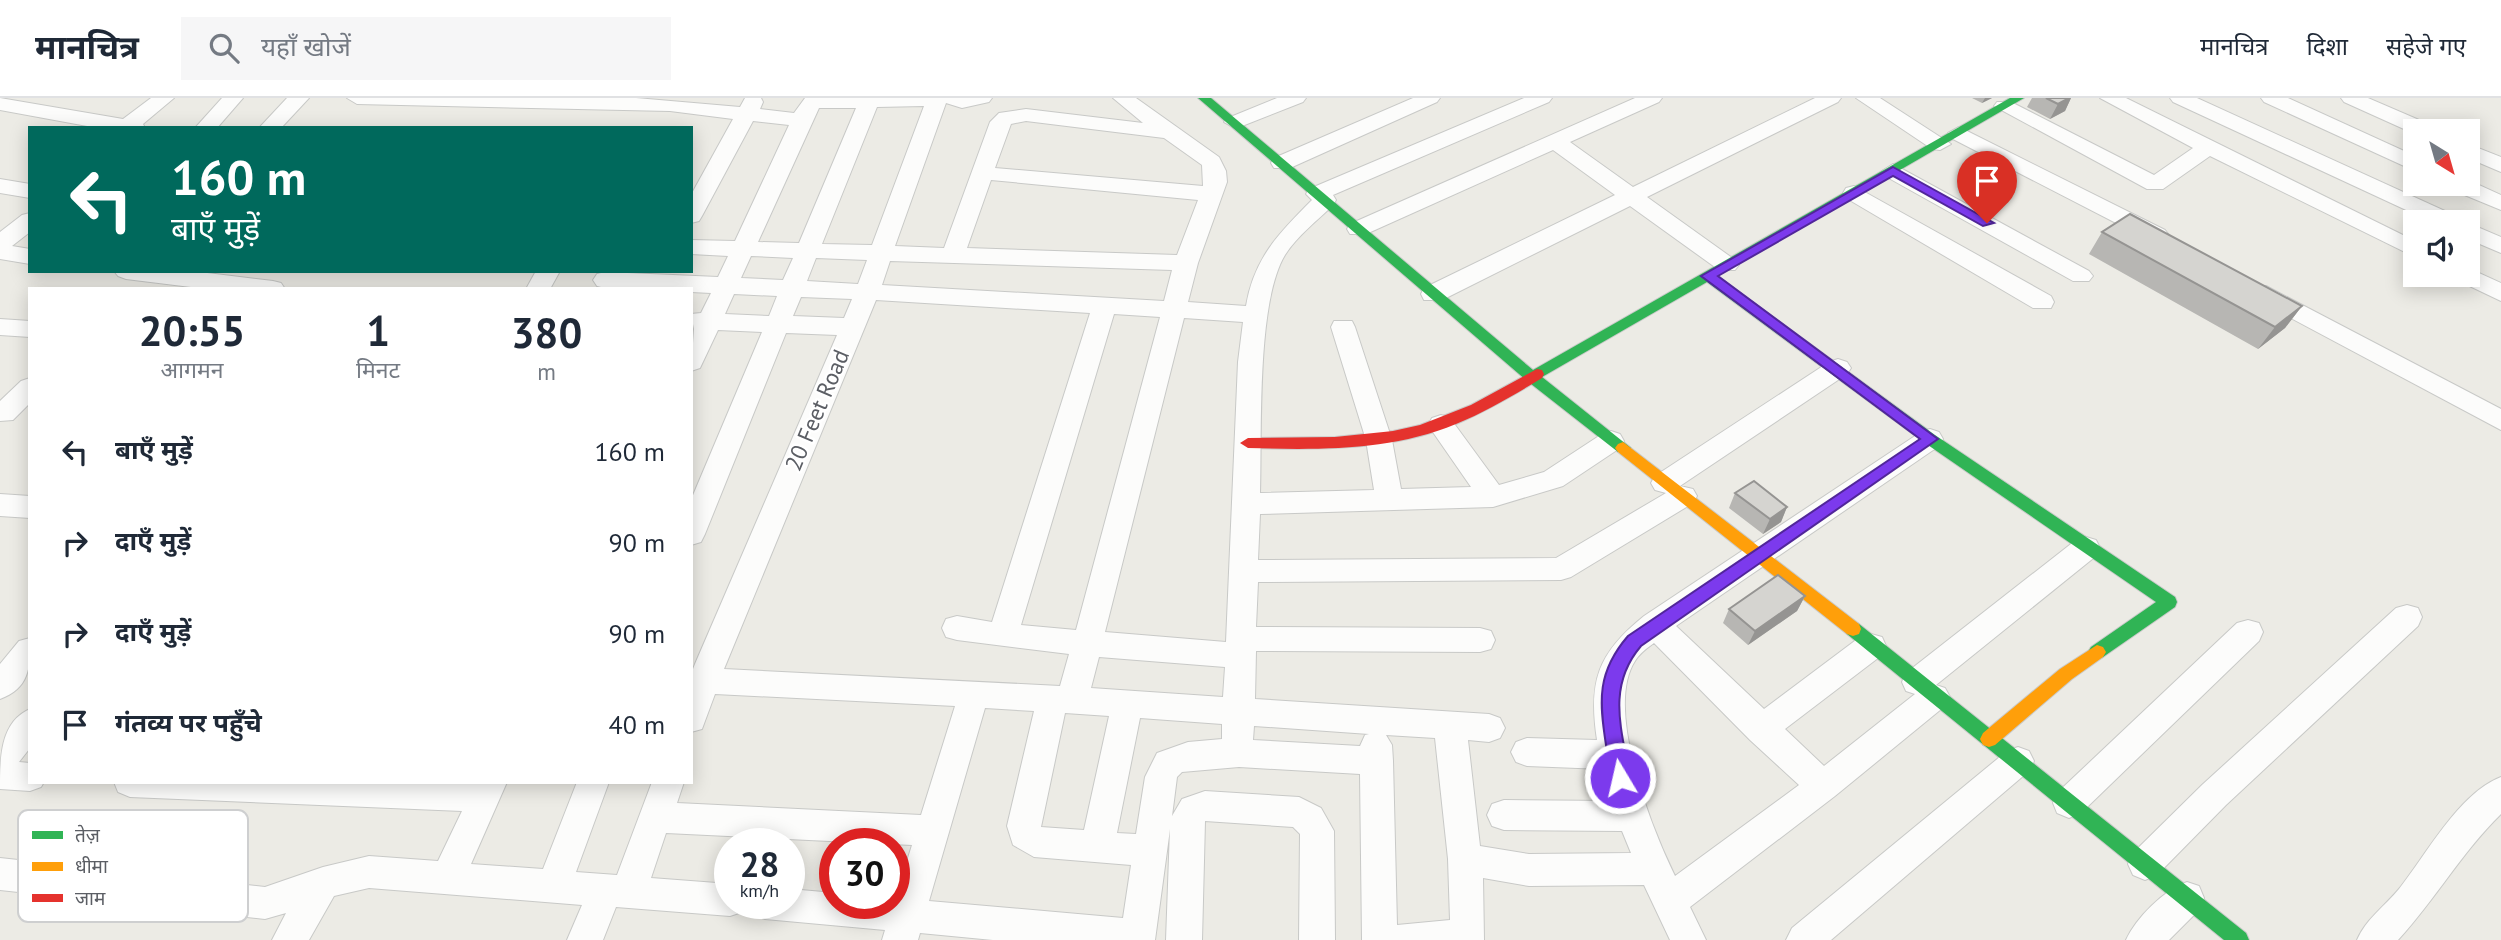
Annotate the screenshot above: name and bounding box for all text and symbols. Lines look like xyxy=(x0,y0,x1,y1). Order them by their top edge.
search box xyxy=(181,17,671,80)
text: मानचित्र xyxy=(35,25,139,68)
icon: search xyxy=(205,29,243,67)
text: यहाँ खोजें xyxy=(261,30,351,63)
text: मानचित्र xyxy=(2200,31,2269,62)
text: दिशा xyxy=(2307,31,2348,62)
text: सहेजे गए xyxy=(2386,31,2466,62)
north arrow xyxy=(2403,119,2480,196)
map controls xyxy=(2403,119,2480,287)
text: 160 m xyxy=(171,145,306,209)
pin xyxy=(1957,151,2017,223)
icon: left xyxy=(56,154,147,245)
icon: arrive xyxy=(1968,162,2006,200)
text: बाएँ मुड़ें xyxy=(171,207,260,249)
button: sound xyxy=(2403,210,2480,287)
text: 20:55 xyxy=(139,303,245,358)
text: 1 xyxy=(366,303,390,358)
text: 380 xyxy=(511,305,582,360)
street label: 20 Feet Road xyxy=(778,345,855,475)
text: आगमन xyxy=(161,355,223,384)
text: मिनट xyxy=(356,355,400,384)
text: m xyxy=(537,357,556,386)
icon: left xyxy=(56,433,94,471)
text: बाएँ मुड़ें xyxy=(115,433,193,466)
text: 160 m xyxy=(594,435,665,468)
icon: right xyxy=(56,524,94,562)
text: दाएँ मुड़ें xyxy=(115,524,191,557)
text: 90 m xyxy=(609,526,665,559)
icon: right xyxy=(56,615,94,653)
text: दाएँ मुड़ें xyxy=(115,615,191,648)
text: 90 m xyxy=(609,617,665,650)
icon: arrive xyxy=(56,706,94,744)
text: गंतव्य पर पहुँचे xyxy=(115,706,262,739)
text: 40 m xyxy=(609,708,665,741)
position arrow xyxy=(1583,741,1657,815)
legend xyxy=(18,810,248,922)
text: तेज़ xyxy=(75,823,101,847)
speed limit sign: 30 xyxy=(819,828,910,919)
text: 28 xyxy=(740,841,779,887)
text: धीमा xyxy=(75,854,109,878)
text: km/h xyxy=(740,879,779,902)
text: जाम xyxy=(75,886,106,910)

